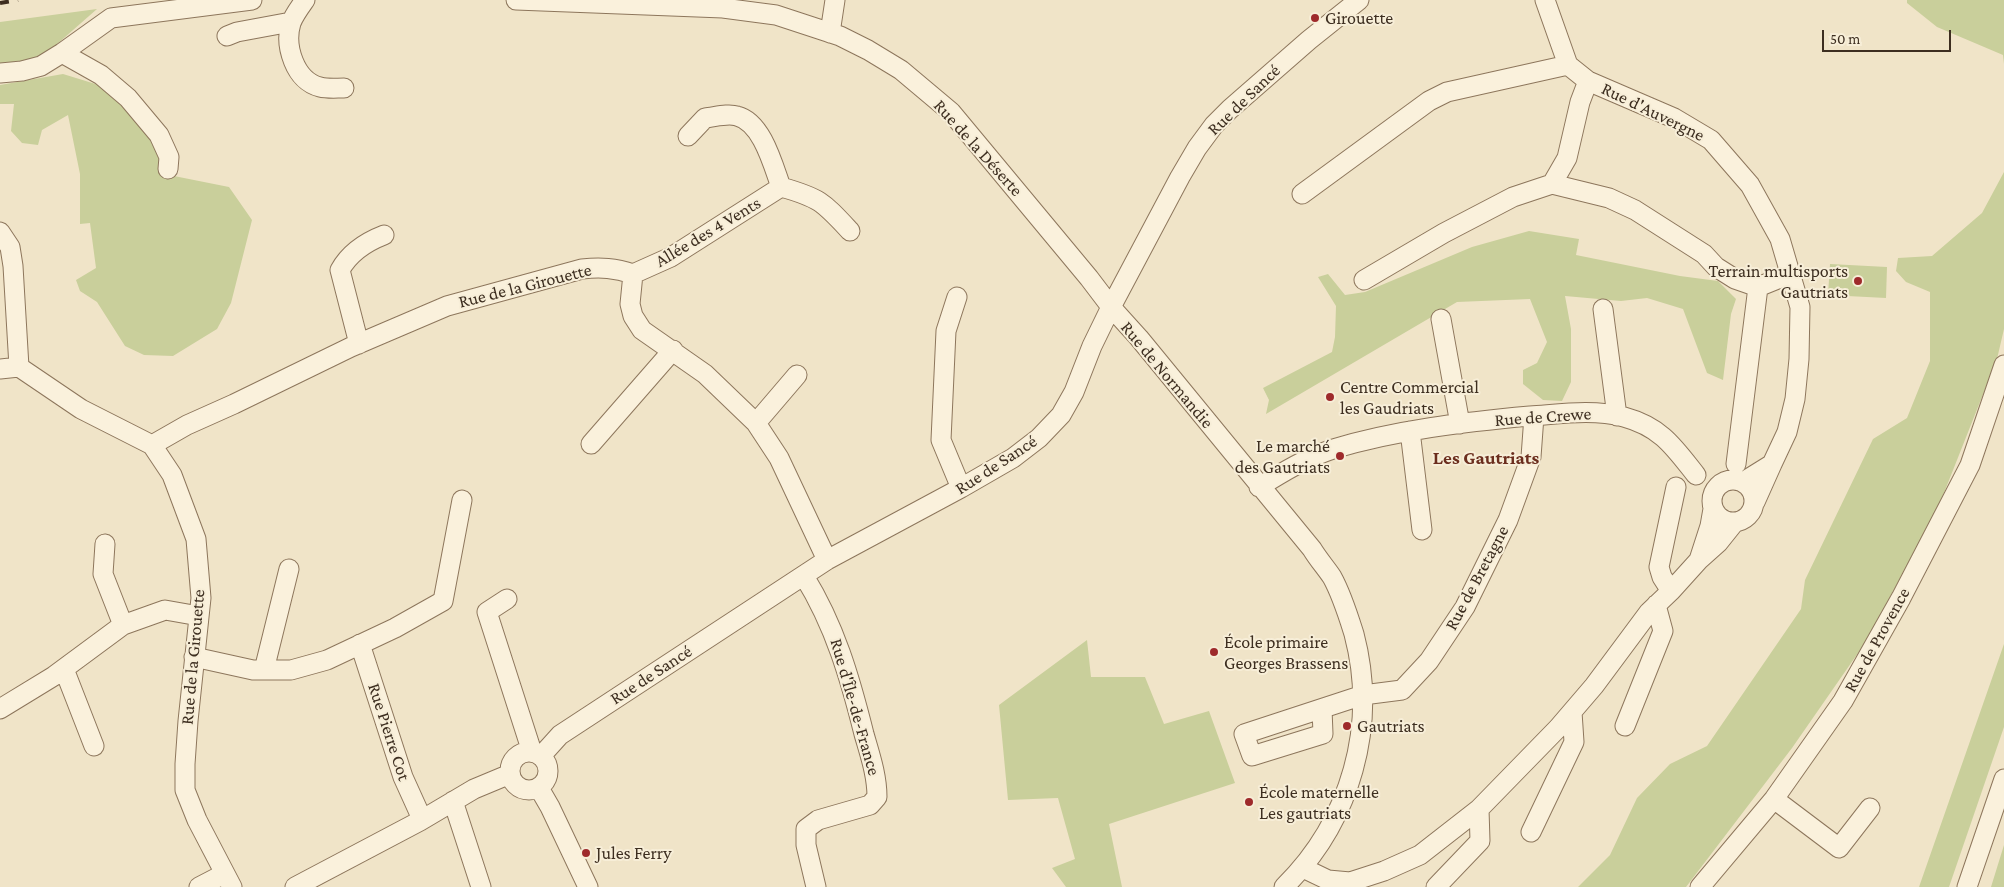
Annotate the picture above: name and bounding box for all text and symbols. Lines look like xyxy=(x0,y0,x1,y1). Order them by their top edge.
place label: Girouette xyxy=(1325,7,1393,29)
marker: Girouette xyxy=(1309,12,1321,24)
scale bar xyxy=(1824,20,1953,52)
text: 50 m xyxy=(1830,31,1860,47)
street label: Rue de Sancé xyxy=(1203,60,1285,140)
street label: Rue d'Auvergne xyxy=(1598,78,1708,146)
street label: Rue de la Déserte xyxy=(929,95,1027,201)
street label: Allée des 4 Vents xyxy=(651,192,765,272)
street label: Rue de la Girouette xyxy=(456,259,594,313)
place label: Terrain multisports Gautriats xyxy=(1708,260,1848,302)
marker: Terrain multisports Gautriats xyxy=(1852,275,1864,287)
street label: Rue de Normandie xyxy=(1116,317,1218,433)
place label: Centre Commercial les Gaudriats xyxy=(1340,376,1479,418)
marker: Centre Commercial les Gaudriats xyxy=(1324,391,1336,403)
street label: Rue de Crewe xyxy=(1494,403,1592,431)
street label: Rue de Sancé xyxy=(951,431,1041,499)
place label: Le marché des Gautriats xyxy=(1235,435,1330,478)
district label: Les Gautriats xyxy=(1433,447,1539,469)
marker: Le marché des Gautriats xyxy=(1334,450,1346,462)
street label: Rue de Bretagne xyxy=(1440,522,1514,634)
street label: Rue de Provence xyxy=(1839,584,1915,696)
street label: Rue de la Girouette xyxy=(176,588,210,726)
place label: École primaire Georges Brassens xyxy=(1224,631,1348,674)
street label: Rue d'Île-de-France xyxy=(825,636,885,778)
street label: Rue de Sancé xyxy=(606,641,696,709)
marker: École primaire Georges Brassens xyxy=(1208,646,1220,658)
street label: Rue Pierre Cot xyxy=(363,680,415,784)
place label: Gautriats xyxy=(1357,715,1425,737)
marker: Gautriats xyxy=(1341,720,1353,732)
place label: École maternelle Les gautriats xyxy=(1259,781,1379,824)
marker: École maternelle Les gautriats xyxy=(1243,796,1255,808)
place label: Jules Ferry xyxy=(596,842,672,864)
marker: Jules Ferry xyxy=(580,847,592,859)

